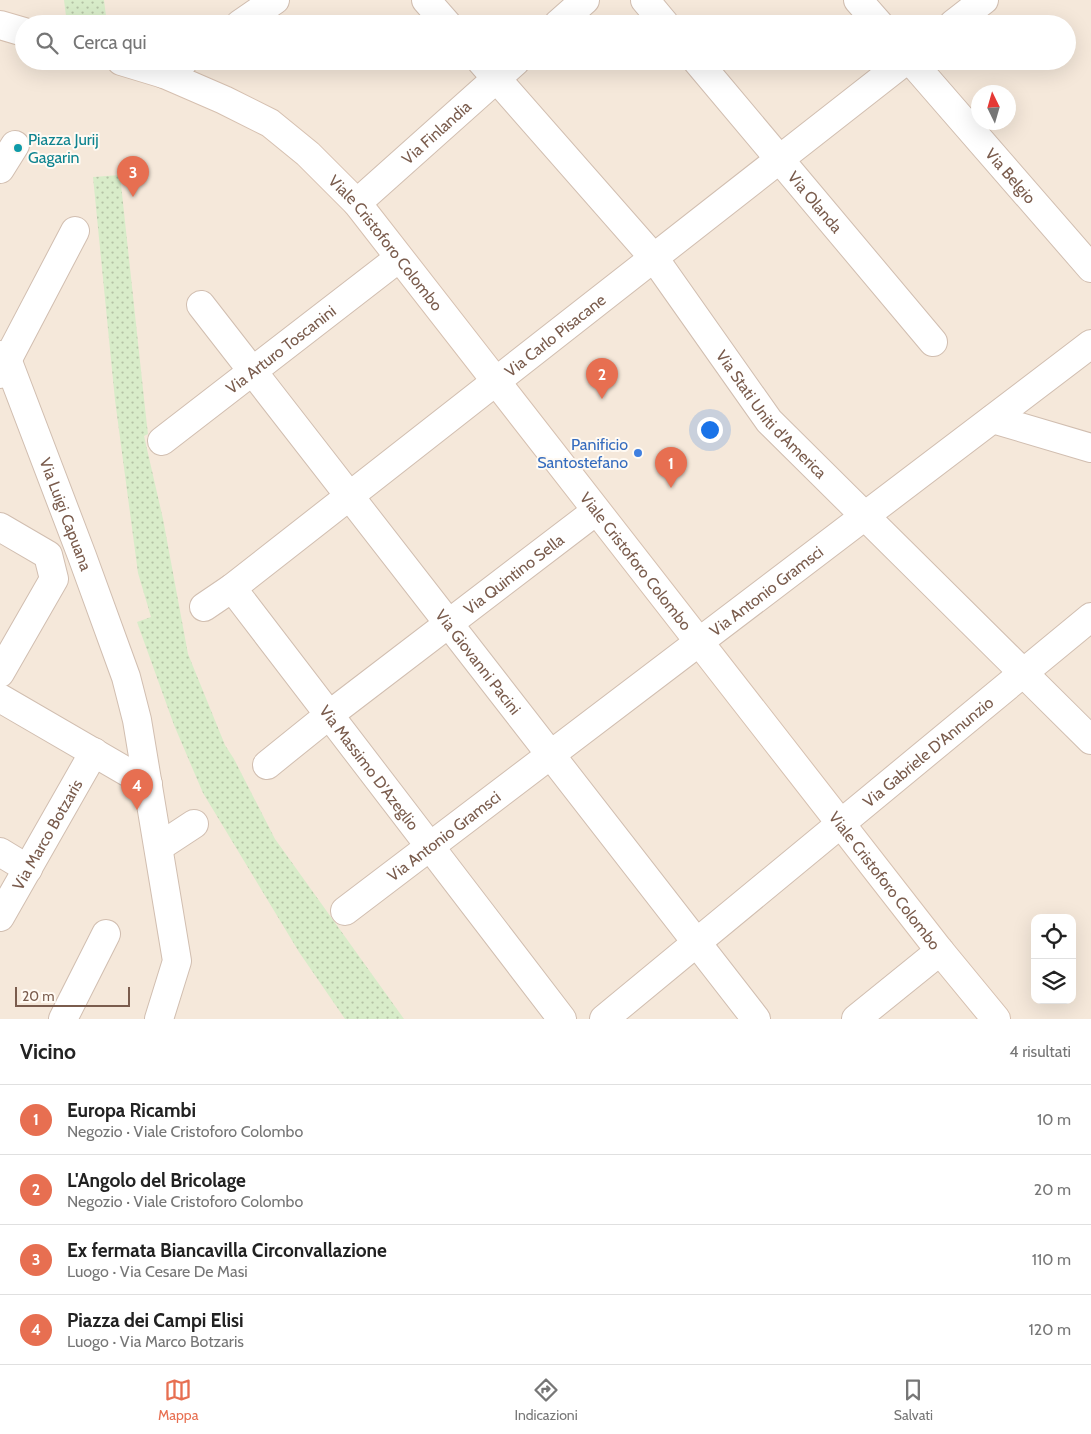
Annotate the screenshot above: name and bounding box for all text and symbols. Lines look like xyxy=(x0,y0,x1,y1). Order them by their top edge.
search box xyxy=(15,15,1076,70)
icon: search xyxy=(33,29,61,57)
text: Cerca qui xyxy=(73,31,147,54)
north arrow xyxy=(971,85,1016,130)
street label: Via Finlandia xyxy=(398,97,475,169)
place label: Piazza Jurij Gagarin xyxy=(28,130,99,167)
marker: Piazza Jurij Gagarin xyxy=(12,142,24,154)
street label: Via Belgio xyxy=(981,144,1040,208)
pin: 3 xyxy=(117,156,149,197)
street label: Via Olanda xyxy=(784,168,846,237)
street label: Viale Cristoforo Colombo xyxy=(324,171,447,315)
street label: Via Carlo Pisacane xyxy=(501,290,609,381)
street label: Via Arturo Toscanini xyxy=(222,301,340,398)
street label: Via Stati Uniti d'America xyxy=(712,347,831,483)
pin: 2 xyxy=(586,358,618,399)
your location xyxy=(697,417,723,443)
place label: Panificio Santostefano xyxy=(537,435,628,472)
marker: Panificio Santostefano xyxy=(632,447,644,459)
pin: 1 xyxy=(655,447,687,488)
street label: Via Luigi Capuana xyxy=(35,455,96,574)
street label: Viale Cristoforo Colombo xyxy=(576,488,695,634)
street label: Via Quintino Sella xyxy=(460,530,568,619)
street label: Via Antonio Gramsci xyxy=(706,542,827,640)
street label: Via Giovanni Pacini xyxy=(431,606,525,719)
street label: Via Gabriele D'Annunzio xyxy=(859,693,997,811)
street label: Via Massimo D'Azeglio xyxy=(315,702,423,834)
pin: 4 xyxy=(121,769,153,810)
street label: Via Marco Botzaris xyxy=(8,776,87,893)
street label: Via Antonio Gramsci xyxy=(384,787,504,886)
street label: Viale Cristoforo Colombo xyxy=(825,808,944,954)
map controls xyxy=(1031,914,1076,1004)
button: locate xyxy=(1031,914,1076,959)
button: layers xyxy=(1031,959,1076,1004)
scale bar xyxy=(15,984,130,1007)
text: 20 m xyxy=(22,987,55,1005)
text: Vicino xyxy=(20,1039,76,1064)
text: 4 risultati xyxy=(1009,1042,1071,1061)
text: Europa Ricambi xyxy=(67,1099,196,1122)
text: 1 xyxy=(33,1110,39,1129)
text: 10 m xyxy=(1037,1110,1071,1129)
text: Negozio · Viale Cristoforo Colombo xyxy=(67,1122,303,1141)
text: L'Angolo del Bricolage xyxy=(67,1169,246,1192)
text: 2 xyxy=(32,1180,40,1199)
text: 20 m xyxy=(1034,1180,1071,1199)
text: Negozio · Viale Cristoforo Colombo xyxy=(67,1192,303,1211)
text: Ex fermata Biancavilla Circonvallazione xyxy=(67,1239,387,1262)
text: 3 xyxy=(32,1250,40,1269)
text: 110 m xyxy=(1032,1250,1071,1269)
text: Luogo · Via Cesare De Masi xyxy=(67,1262,248,1281)
text: Piazza dei Campi Elisi xyxy=(67,1309,244,1332)
text: 4 xyxy=(31,1320,41,1339)
text: 120 m xyxy=(1029,1320,1071,1339)
text: Luogo · Via Marco Botzaris xyxy=(67,1332,244,1351)
tab: Mappa xyxy=(158,1376,198,1424)
tab: Indicazioni xyxy=(514,1376,578,1424)
tab: Salvati xyxy=(894,1376,933,1424)

